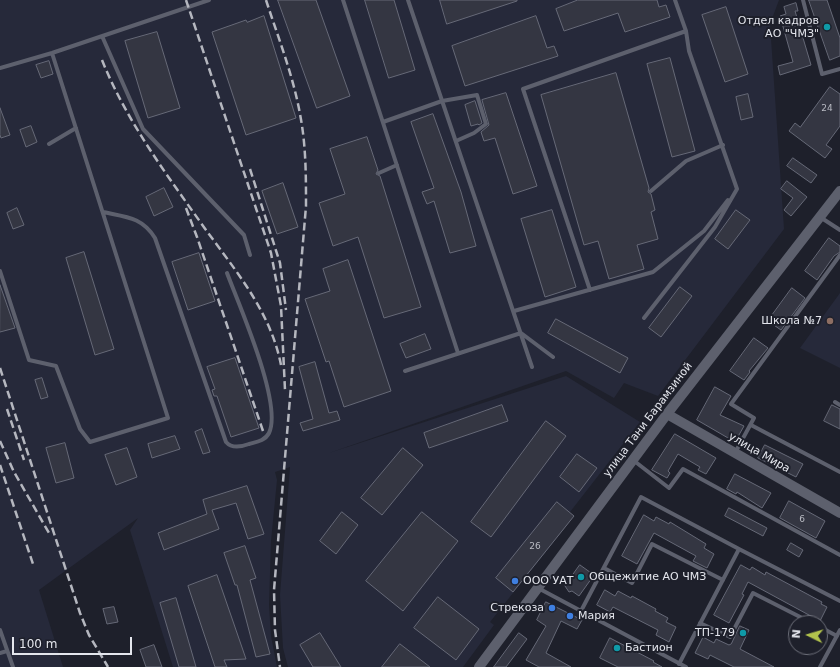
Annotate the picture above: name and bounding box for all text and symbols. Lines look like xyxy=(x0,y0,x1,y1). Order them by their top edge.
place label: Отдел кадров АО "ЧМЗ" xyxy=(738,14,819,40)
marker: Отдел кадров АО "ЧМЗ" xyxy=(822,22,832,32)
house number: 24 xyxy=(821,104,833,114)
place label: Школа №7 xyxy=(761,314,822,328)
marker: Школа №7 xyxy=(825,316,835,326)
street label: улица Тани Барамзиной xyxy=(601,360,695,480)
street label: улица Мира xyxy=(726,430,792,476)
house number: 6 xyxy=(799,515,805,525)
house number: 26 xyxy=(529,542,541,552)
place label: Общежитие АО ЧМЗ xyxy=(589,570,706,584)
marker: Общежитие АО ЧМЗ xyxy=(576,572,586,582)
place label: ООО УАТ xyxy=(523,574,573,588)
marker: ООО УАТ xyxy=(510,576,520,586)
place label: Стрекоза xyxy=(490,601,544,615)
marker: Стрекоза xyxy=(547,603,557,613)
place label: Мария xyxy=(578,609,615,623)
marker: Мария xyxy=(565,611,575,621)
north arrow xyxy=(788,615,828,655)
place label: ТП-179 xyxy=(695,626,735,640)
marker: ТП-179 xyxy=(738,628,748,638)
scale bar xyxy=(14,629,134,655)
text: N xyxy=(790,629,803,639)
text: 100 m xyxy=(19,637,57,651)
place label: Бастион xyxy=(625,641,673,655)
marker: Бастион xyxy=(612,643,622,653)

